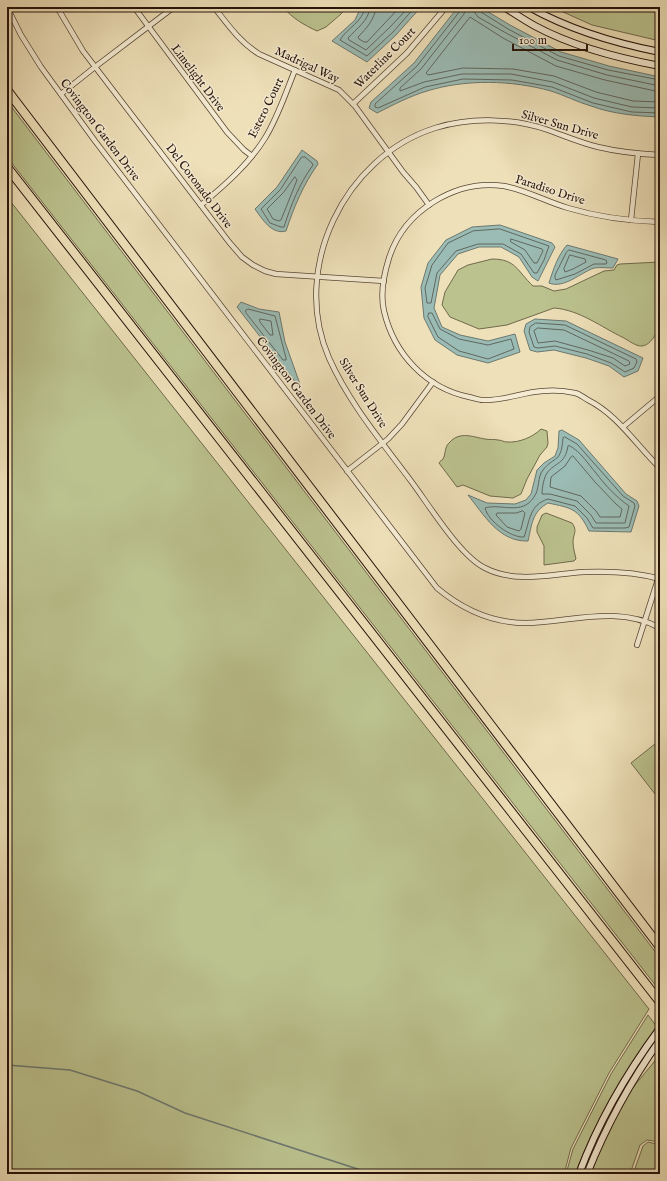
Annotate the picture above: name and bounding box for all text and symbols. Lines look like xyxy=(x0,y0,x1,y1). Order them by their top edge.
street label: Waterline Court xyxy=(351,24,419,92)
scale bar xyxy=(513,26,587,52)
text: 100 m xyxy=(519,33,547,48)
street label: Limelight Drive xyxy=(168,41,229,115)
street label: Madrigal Way xyxy=(272,43,342,87)
street label: Estero Court xyxy=(245,75,287,141)
street label: Covington Garden Drive xyxy=(57,76,144,184)
street label: Silver Sun Drive xyxy=(520,107,601,143)
street label: Del Coronado Drive xyxy=(162,141,236,232)
street label: Paradiso Drive xyxy=(513,172,587,208)
street label: Covington Garden Drive xyxy=(253,334,340,442)
street label: Silver Sun Drive xyxy=(336,355,391,431)

